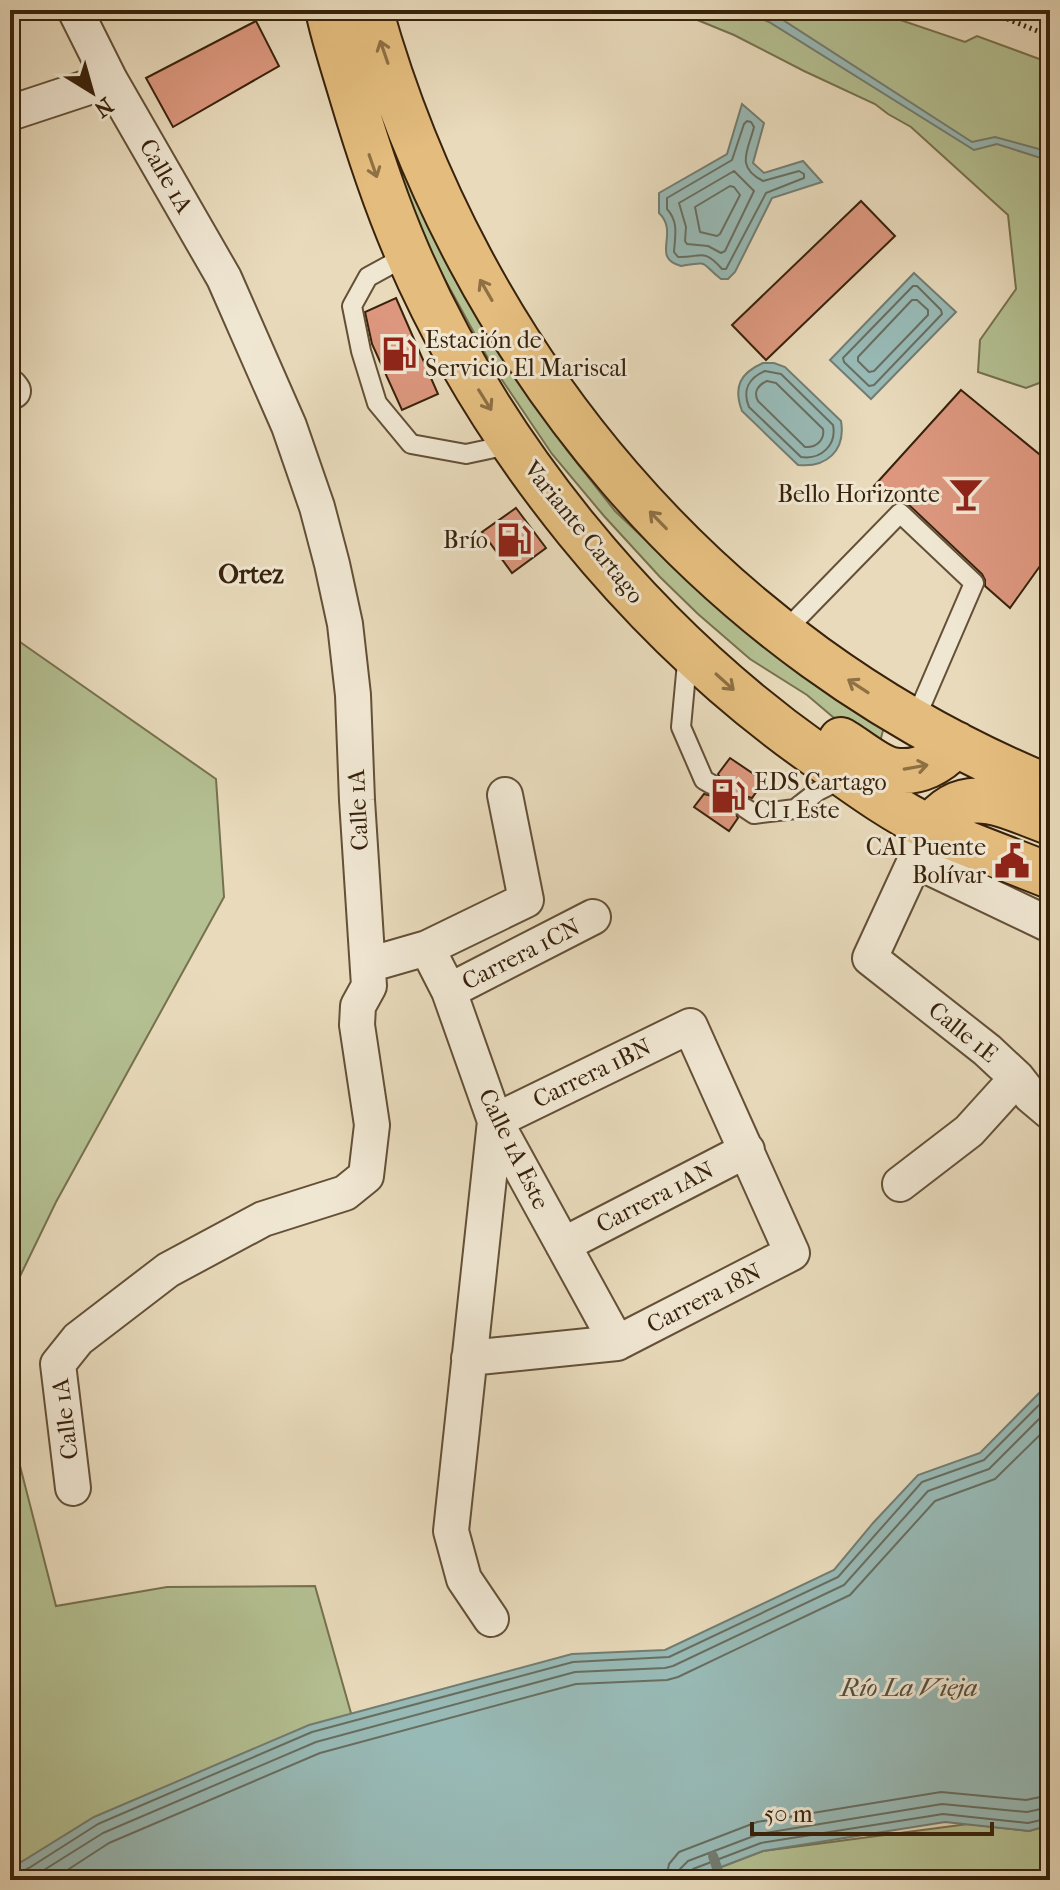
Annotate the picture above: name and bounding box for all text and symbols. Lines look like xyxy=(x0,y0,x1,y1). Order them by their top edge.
one-way arrow xyxy=(376,39,391,64)
north arrow xyxy=(52,52,132,132)
text: N xyxy=(89,92,118,123)
street label: Calle 1A xyxy=(133,134,199,219)
one-way arrow xyxy=(367,153,382,178)
one-way arrow xyxy=(478,279,494,302)
place label: Estación de Servicio El Mariscal xyxy=(425,326,628,382)
fuel station icon: Estación de Servicio El Mariscal xyxy=(380,335,418,373)
one-way arrow xyxy=(477,388,494,410)
street label: Variante Cartago xyxy=(517,454,650,609)
bar icon: Bello Horizonte xyxy=(947,475,985,513)
place label: Bello Horizonte xyxy=(777,480,940,508)
one-way arrow xyxy=(649,511,668,530)
fuel station icon: Brío xyxy=(495,521,533,559)
place label: Brío xyxy=(443,526,488,554)
district label: Ortez xyxy=(218,559,284,590)
one-way arrow xyxy=(714,673,734,691)
one-way arrow xyxy=(847,678,869,695)
one-way arrow xyxy=(903,759,928,774)
street label: Calle 1A xyxy=(342,768,374,851)
place label: EDS Cartago Cl 1 Este xyxy=(754,768,887,824)
fuel station icon: EDS Cartago Cl 1 Este xyxy=(709,777,747,815)
place label: CAI Puente Bolívar xyxy=(866,833,987,889)
public building icon: CAI Puente Bolívar xyxy=(993,842,1031,880)
street label: Carrera 1CN xyxy=(457,912,585,996)
street label: Calle 1E xyxy=(923,996,1003,1068)
street label: Carrera 1BN xyxy=(528,1032,656,1114)
street label: Calle 1A Este xyxy=(473,1084,555,1214)
street label: Carrera 1AN xyxy=(592,1155,718,1239)
street label: Carrera 18N xyxy=(642,1257,766,1339)
street label: Calle 1A xyxy=(46,1376,84,1461)
water label: Río La Vieja xyxy=(839,1672,977,1703)
scale bar xyxy=(752,1786,992,1836)
text: 50 m xyxy=(764,1800,813,1828)

